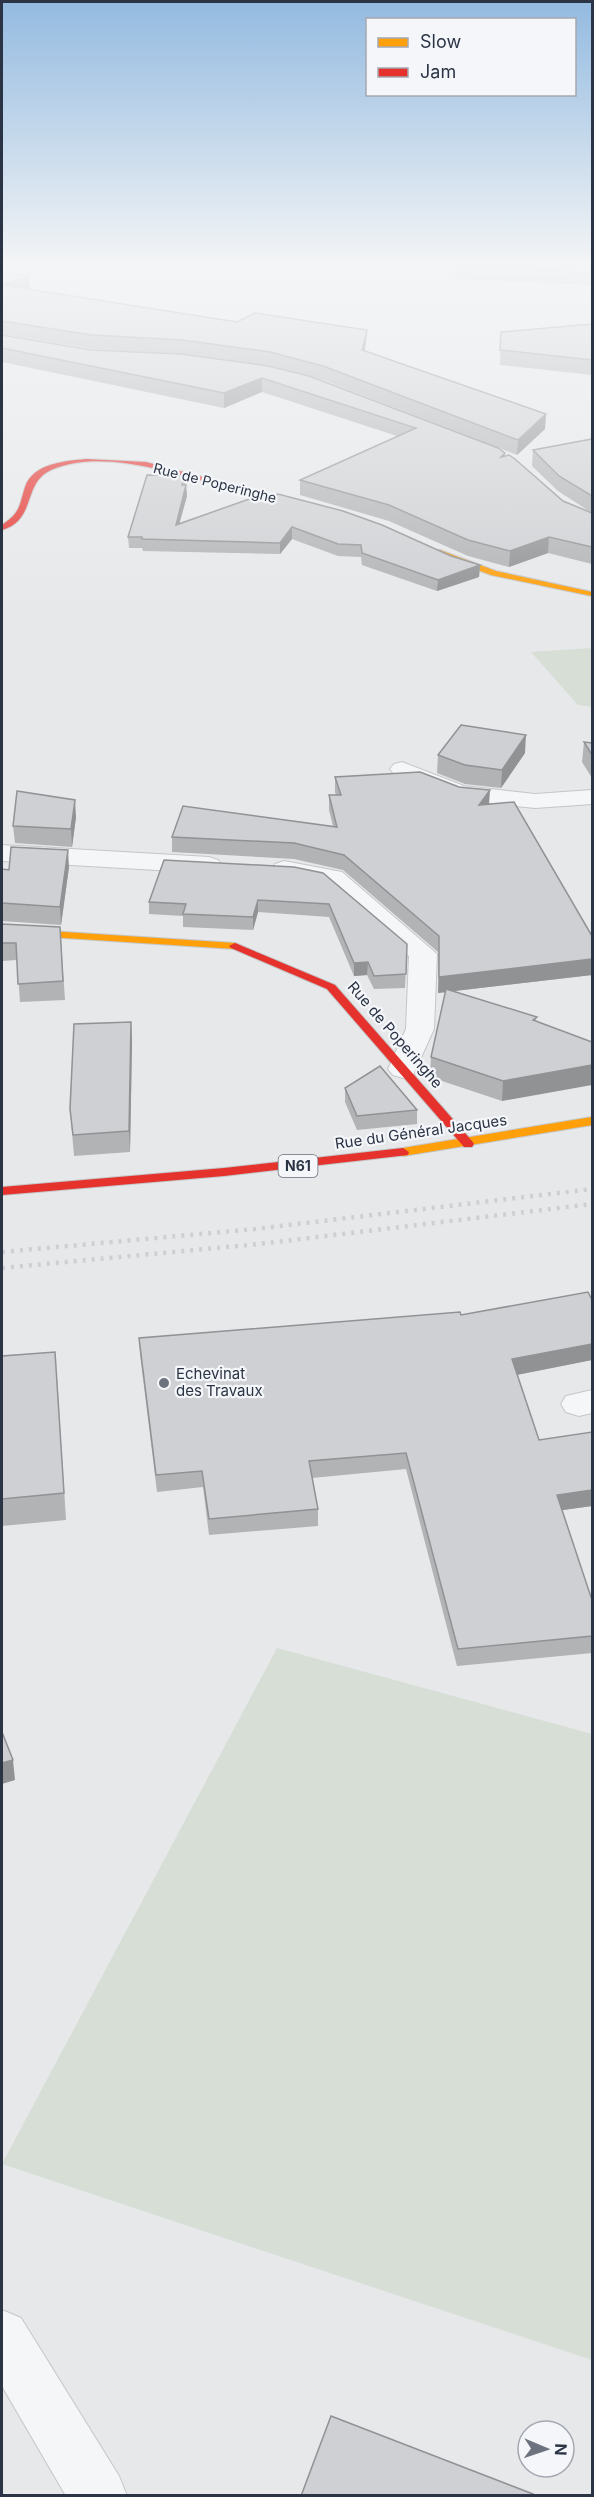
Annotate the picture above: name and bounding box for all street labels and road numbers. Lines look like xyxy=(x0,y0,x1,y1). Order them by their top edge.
street label: Rue de Poperinghe xyxy=(152,459,278,506)
street label: Rue de Poperinghe xyxy=(344,977,447,1092)
street label: Rue du Général Jacques xyxy=(334,1110,508,1153)
road number: N61 xyxy=(278,1155,318,1177)

